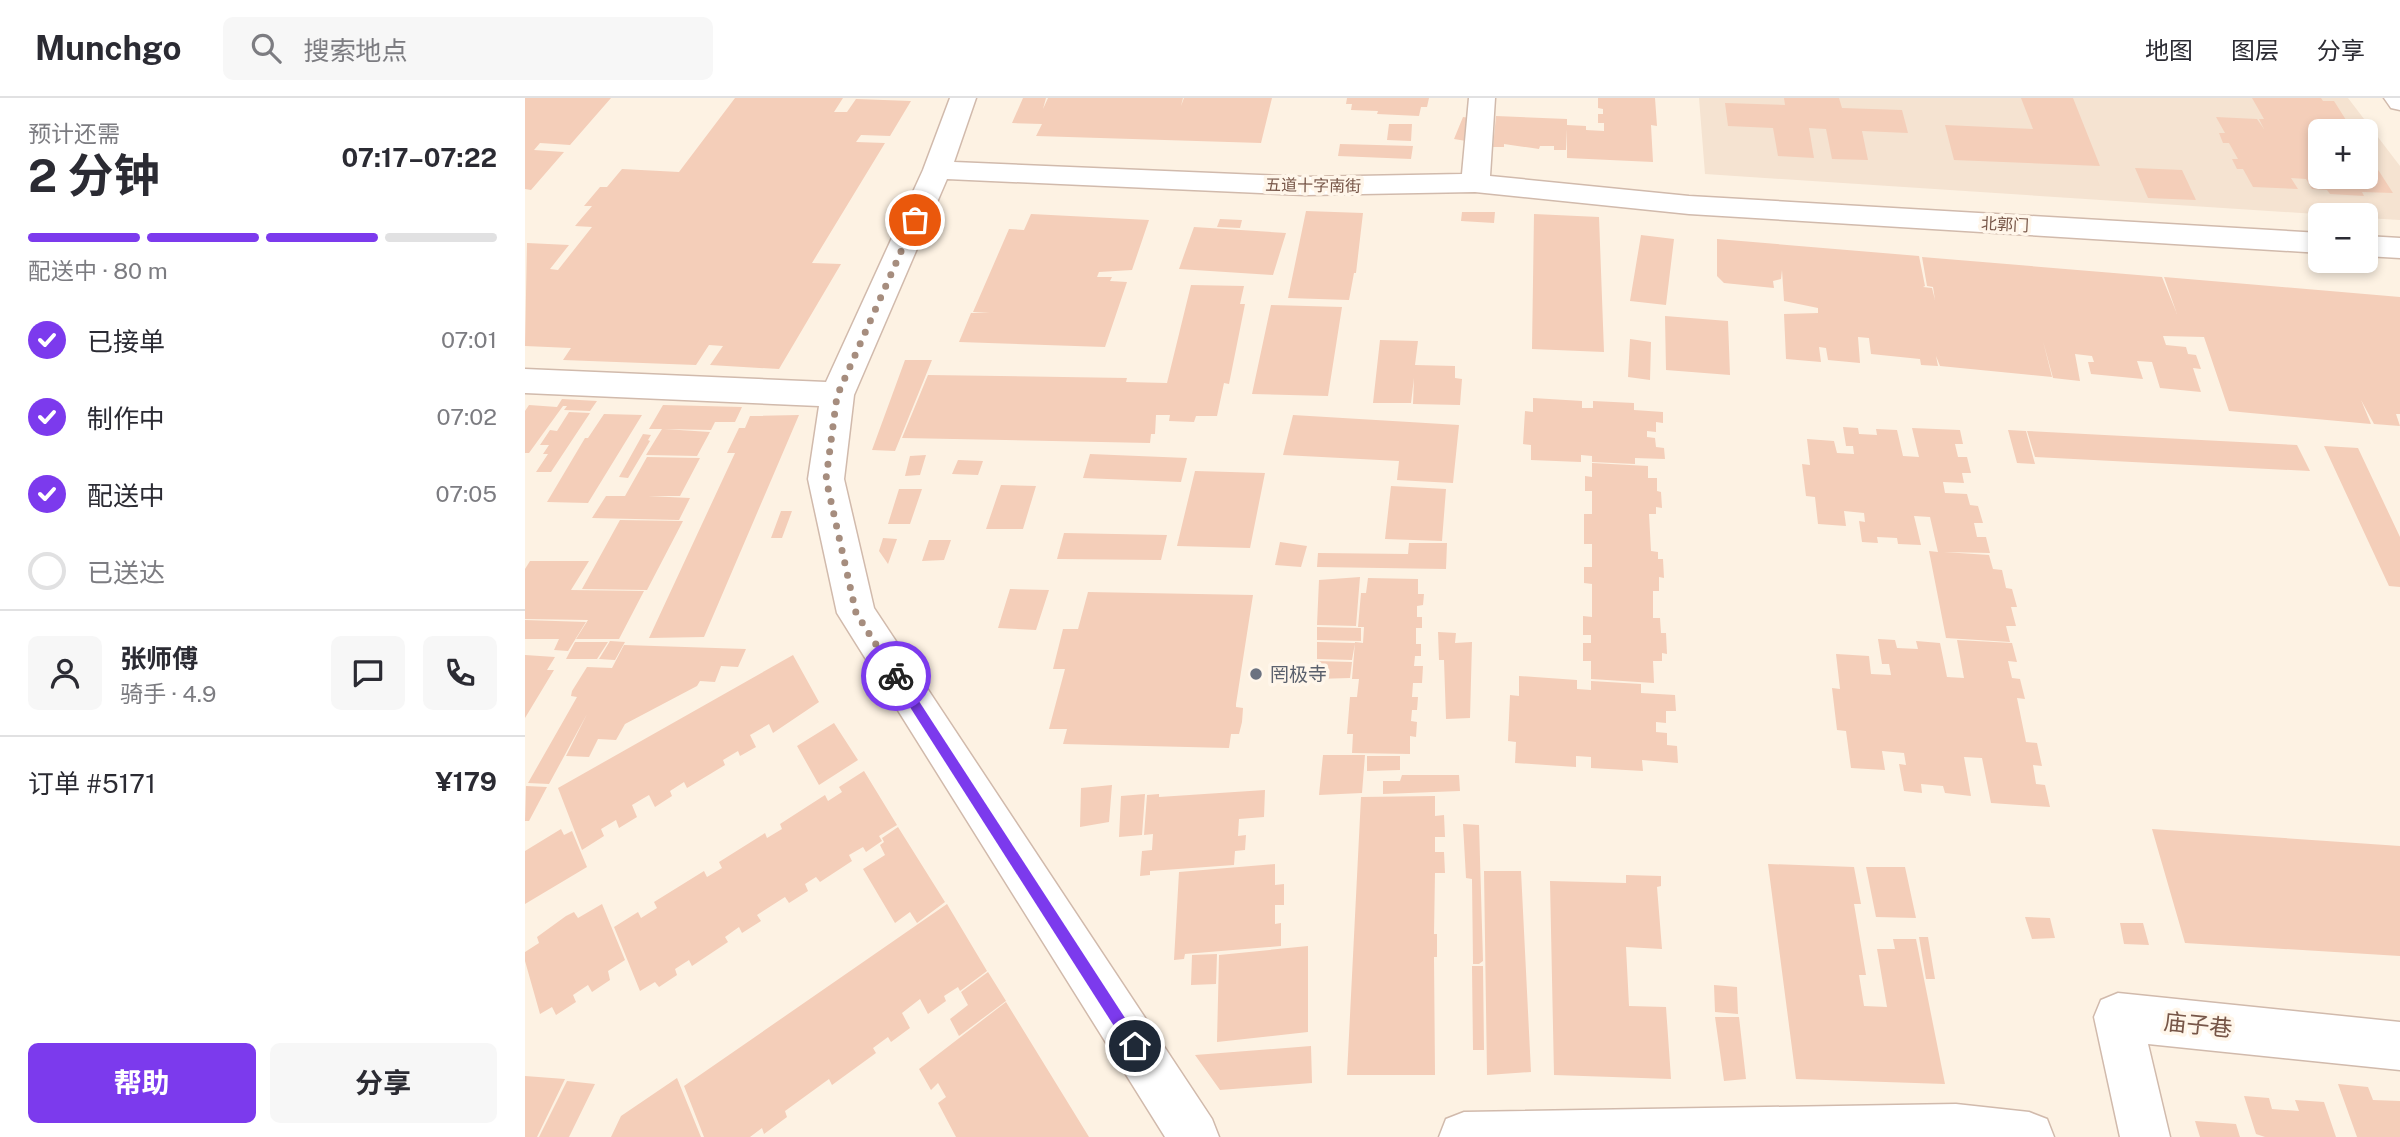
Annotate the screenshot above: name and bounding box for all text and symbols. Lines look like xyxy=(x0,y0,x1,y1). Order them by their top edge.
search box xyxy=(223,17,713,80)
text: Munchgo xyxy=(35,29,181,67)
icon: search xyxy=(247,29,285,67)
text: 搜索地点 xyxy=(303,35,407,66)
text: 地图 xyxy=(2145,36,2193,64)
text: 图层 xyxy=(2231,36,2279,64)
text: 分享 xyxy=(2317,36,2365,64)
map controls xyxy=(2308,119,2378,273)
button: + xyxy=(2308,119,2378,189)
text: 预计还需 xyxy=(28,120,120,147)
text: 07:17–07:22 xyxy=(341,142,497,173)
text: 2 分钟 xyxy=(28,148,160,202)
street label: 五道十字南街 xyxy=(1265,175,1361,196)
pin xyxy=(885,190,945,250)
icon: bag xyxy=(896,201,934,239)
button: − xyxy=(2308,203,2378,273)
street label: 北郭门 xyxy=(1981,214,2029,235)
text: 配送中 · 80 m xyxy=(28,257,168,284)
icon: check xyxy=(28,321,66,359)
text: 已接单 xyxy=(87,326,165,357)
text: 07:01 xyxy=(441,326,497,353)
icon: check xyxy=(28,398,66,436)
text: 制作中 xyxy=(87,403,165,434)
text: 07:02 xyxy=(437,403,497,430)
icon: check xyxy=(28,475,66,513)
text: 配送中 xyxy=(87,480,165,511)
text: 07:05 xyxy=(436,480,497,507)
text: 已送达 xyxy=(87,557,165,588)
button: person xyxy=(28,636,102,710)
button: chat xyxy=(331,636,405,710)
button: phone xyxy=(423,636,497,710)
courier xyxy=(861,641,931,711)
text: 张师傅 xyxy=(120,643,198,674)
icon: bike xyxy=(877,657,915,695)
place label: 罔极寺 xyxy=(1270,663,1327,685)
marker: 罔极寺 xyxy=(1248,666,1264,682)
text: 骑手 · 4.9 xyxy=(120,680,216,707)
text: ¥179 xyxy=(436,766,497,797)
text: 订单 #5171 xyxy=(28,768,156,799)
street label: 庙子巷 xyxy=(2162,1007,2234,1042)
pin xyxy=(1105,1016,1165,1076)
icon: home xyxy=(1116,1027,1154,1065)
button: 帮助 xyxy=(28,1043,256,1123)
button: 分享 xyxy=(270,1043,497,1123)

